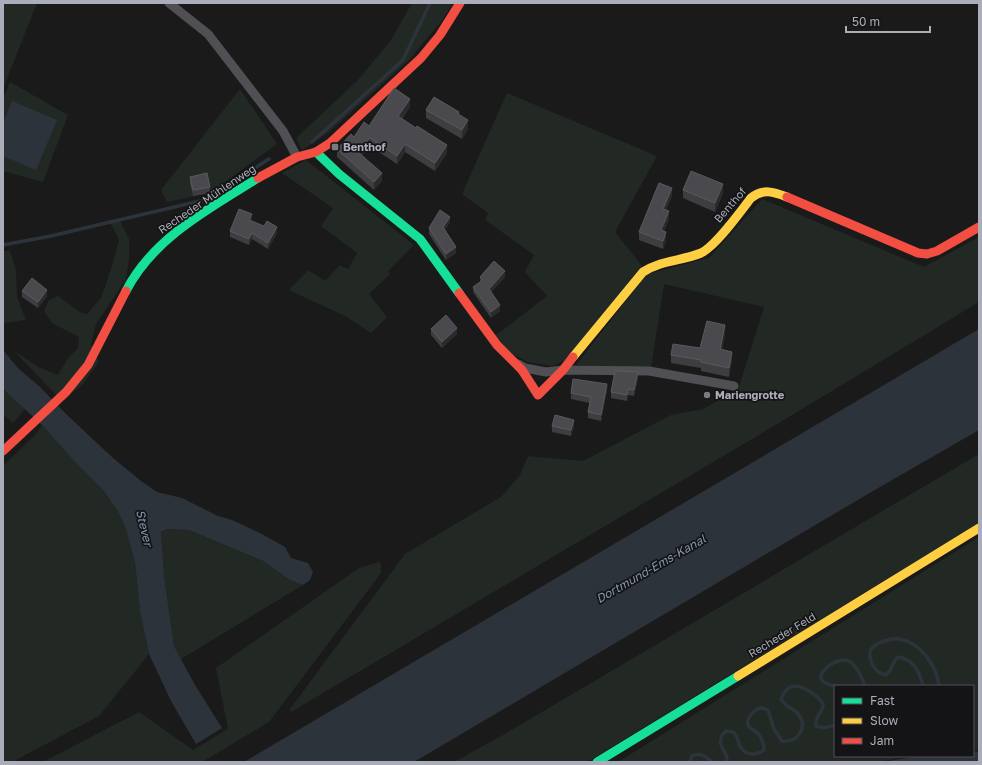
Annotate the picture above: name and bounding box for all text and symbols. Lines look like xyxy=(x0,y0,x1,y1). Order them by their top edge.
scale bar xyxy=(846,8,930,34)
text: 50 m xyxy=(852,14,880,29)
place label: Benthof xyxy=(343,140,386,153)
marker: Benthof xyxy=(330,142,340,152)
street label: Recheder Mühlenweg xyxy=(156,161,258,236)
street label: Benthof xyxy=(711,185,748,225)
place label: Mariengrotte xyxy=(715,388,785,401)
marker: Mariengrotte xyxy=(702,390,712,400)
water label: Stever xyxy=(133,508,156,550)
water label: Dortmund-Ems-Kanal xyxy=(593,530,709,606)
street label: Recheder Feld xyxy=(746,609,818,660)
legend xyxy=(834,685,974,757)
text: Fast xyxy=(870,693,895,708)
text: Slow xyxy=(870,713,898,728)
text: Jam xyxy=(870,733,894,748)

